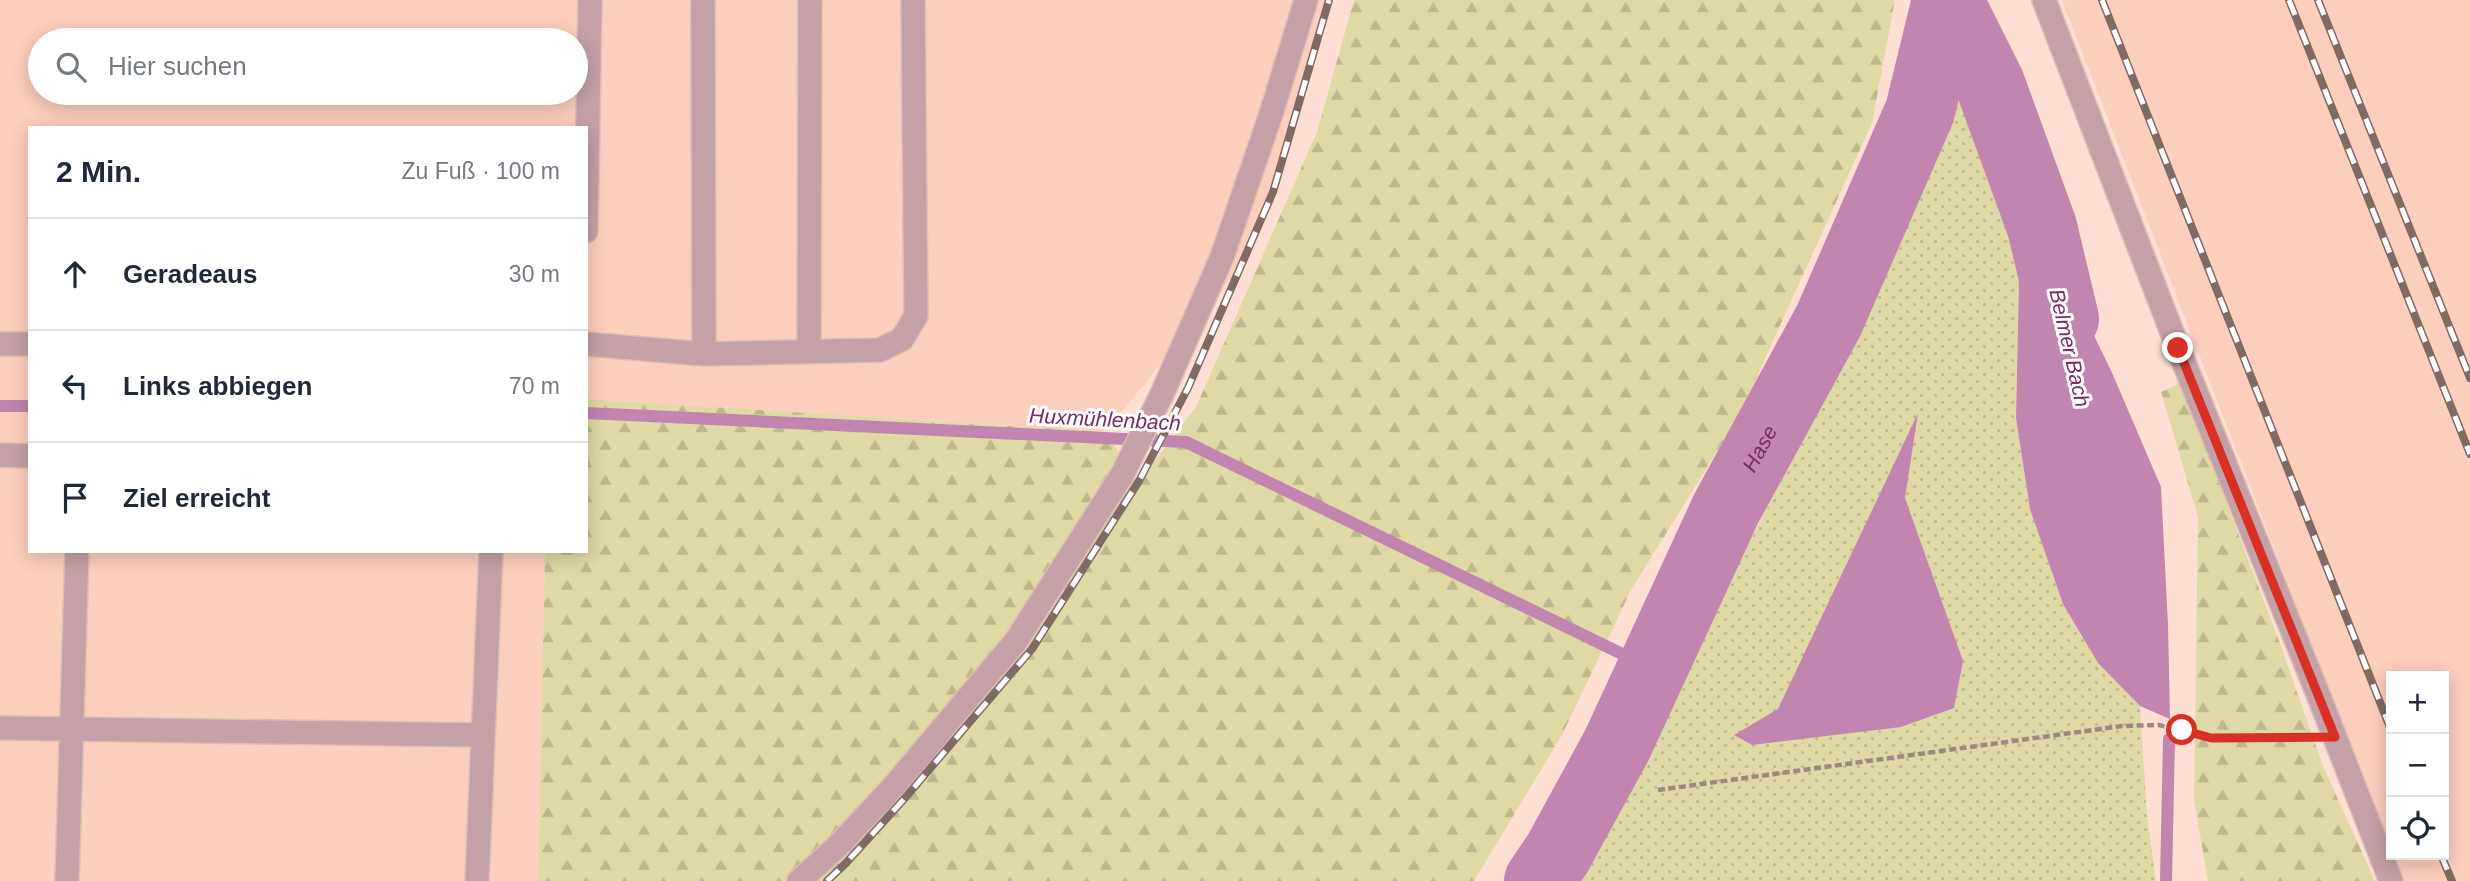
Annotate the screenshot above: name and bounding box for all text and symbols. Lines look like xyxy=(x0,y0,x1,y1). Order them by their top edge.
search box xyxy=(28,28,588,105)
icon: search xyxy=(52,48,90,86)
text: Hier suchen xyxy=(108,51,247,81)
text: 2 Min. xyxy=(56,155,141,188)
text: Zu Fuß · 100 m xyxy=(402,158,560,184)
icon: ahead xyxy=(56,255,94,293)
text: Geradeaus xyxy=(123,259,257,289)
text: 30 m xyxy=(509,261,560,287)
water label: Belmer Bach xyxy=(2045,287,2095,409)
route end xyxy=(2162,332,2193,363)
icon: left xyxy=(56,367,94,405)
text: Links abbiegen xyxy=(123,371,312,401)
text: 70 m xyxy=(509,373,560,399)
water label: Huxmühlenbach xyxy=(1029,404,1181,434)
water label: Hase xyxy=(1737,421,1781,475)
icon: arrive xyxy=(56,479,94,517)
text: Ziel erreicht xyxy=(123,483,270,513)
map controls xyxy=(2386,671,2449,860)
button: + xyxy=(2386,671,2449,734)
route start xyxy=(2166,714,2197,745)
button: − xyxy=(2386,734,2449,797)
button: locate xyxy=(2386,797,2449,860)

